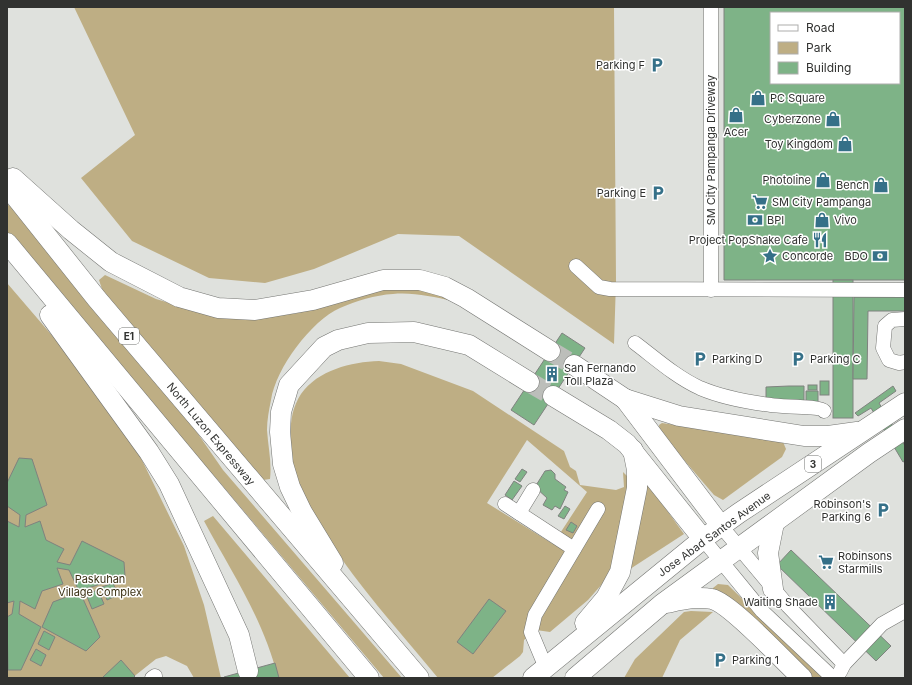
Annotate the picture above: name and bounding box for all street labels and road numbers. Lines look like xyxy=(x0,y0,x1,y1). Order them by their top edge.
street label: SM City Pampanga Driveway xyxy=(704,75,718,225)
road number: E1 xyxy=(119,328,139,344)
street label: North Luzon Expressway xyxy=(164,380,258,488)
road number: 3 xyxy=(805,456,821,472)
street label: Jose Abad Santos Avenue xyxy=(655,488,773,580)

